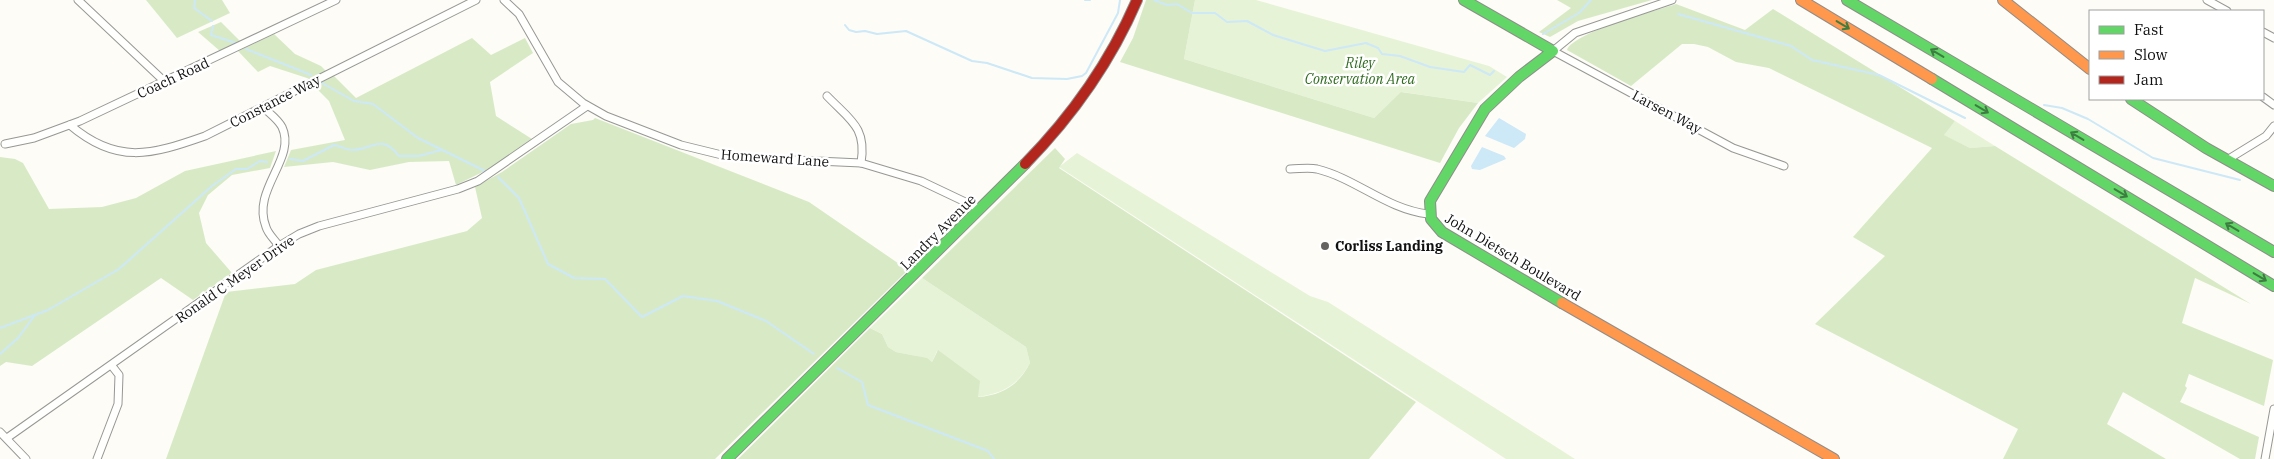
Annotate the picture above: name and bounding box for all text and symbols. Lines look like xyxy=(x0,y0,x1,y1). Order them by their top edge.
legend xyxy=(2089,10,2264,100)
text: Fast xyxy=(2134,20,2164,39)
one-way arrow xyxy=(1835,21,1849,31)
text: Slow xyxy=(2134,45,2168,64)
one-way arrow xyxy=(1931,48,1945,58)
street label: Coach Road xyxy=(134,53,212,102)
park label: Riley Conservation Area xyxy=(1305,54,1416,88)
street label: Constance Way xyxy=(227,70,324,132)
text: Jam xyxy=(2134,70,2163,89)
street label: Larsen Way xyxy=(1629,86,1705,138)
one-way arrow xyxy=(1974,105,1988,115)
one-way arrow xyxy=(2071,130,2085,140)
street label: Homeward Lane xyxy=(720,145,830,171)
one-way arrow xyxy=(2114,189,2128,199)
street label: Landry Avenue xyxy=(896,190,980,274)
street label: John Dietsch Boulevard xyxy=(1442,209,1585,305)
one-way arrow xyxy=(2225,222,2240,232)
street label: Ronald C Meyer Drive xyxy=(172,231,298,327)
place label: Corliss Landing xyxy=(1335,237,1444,255)
marker: Corliss Landing xyxy=(1319,240,1331,252)
one-way arrow xyxy=(2253,273,2267,283)

